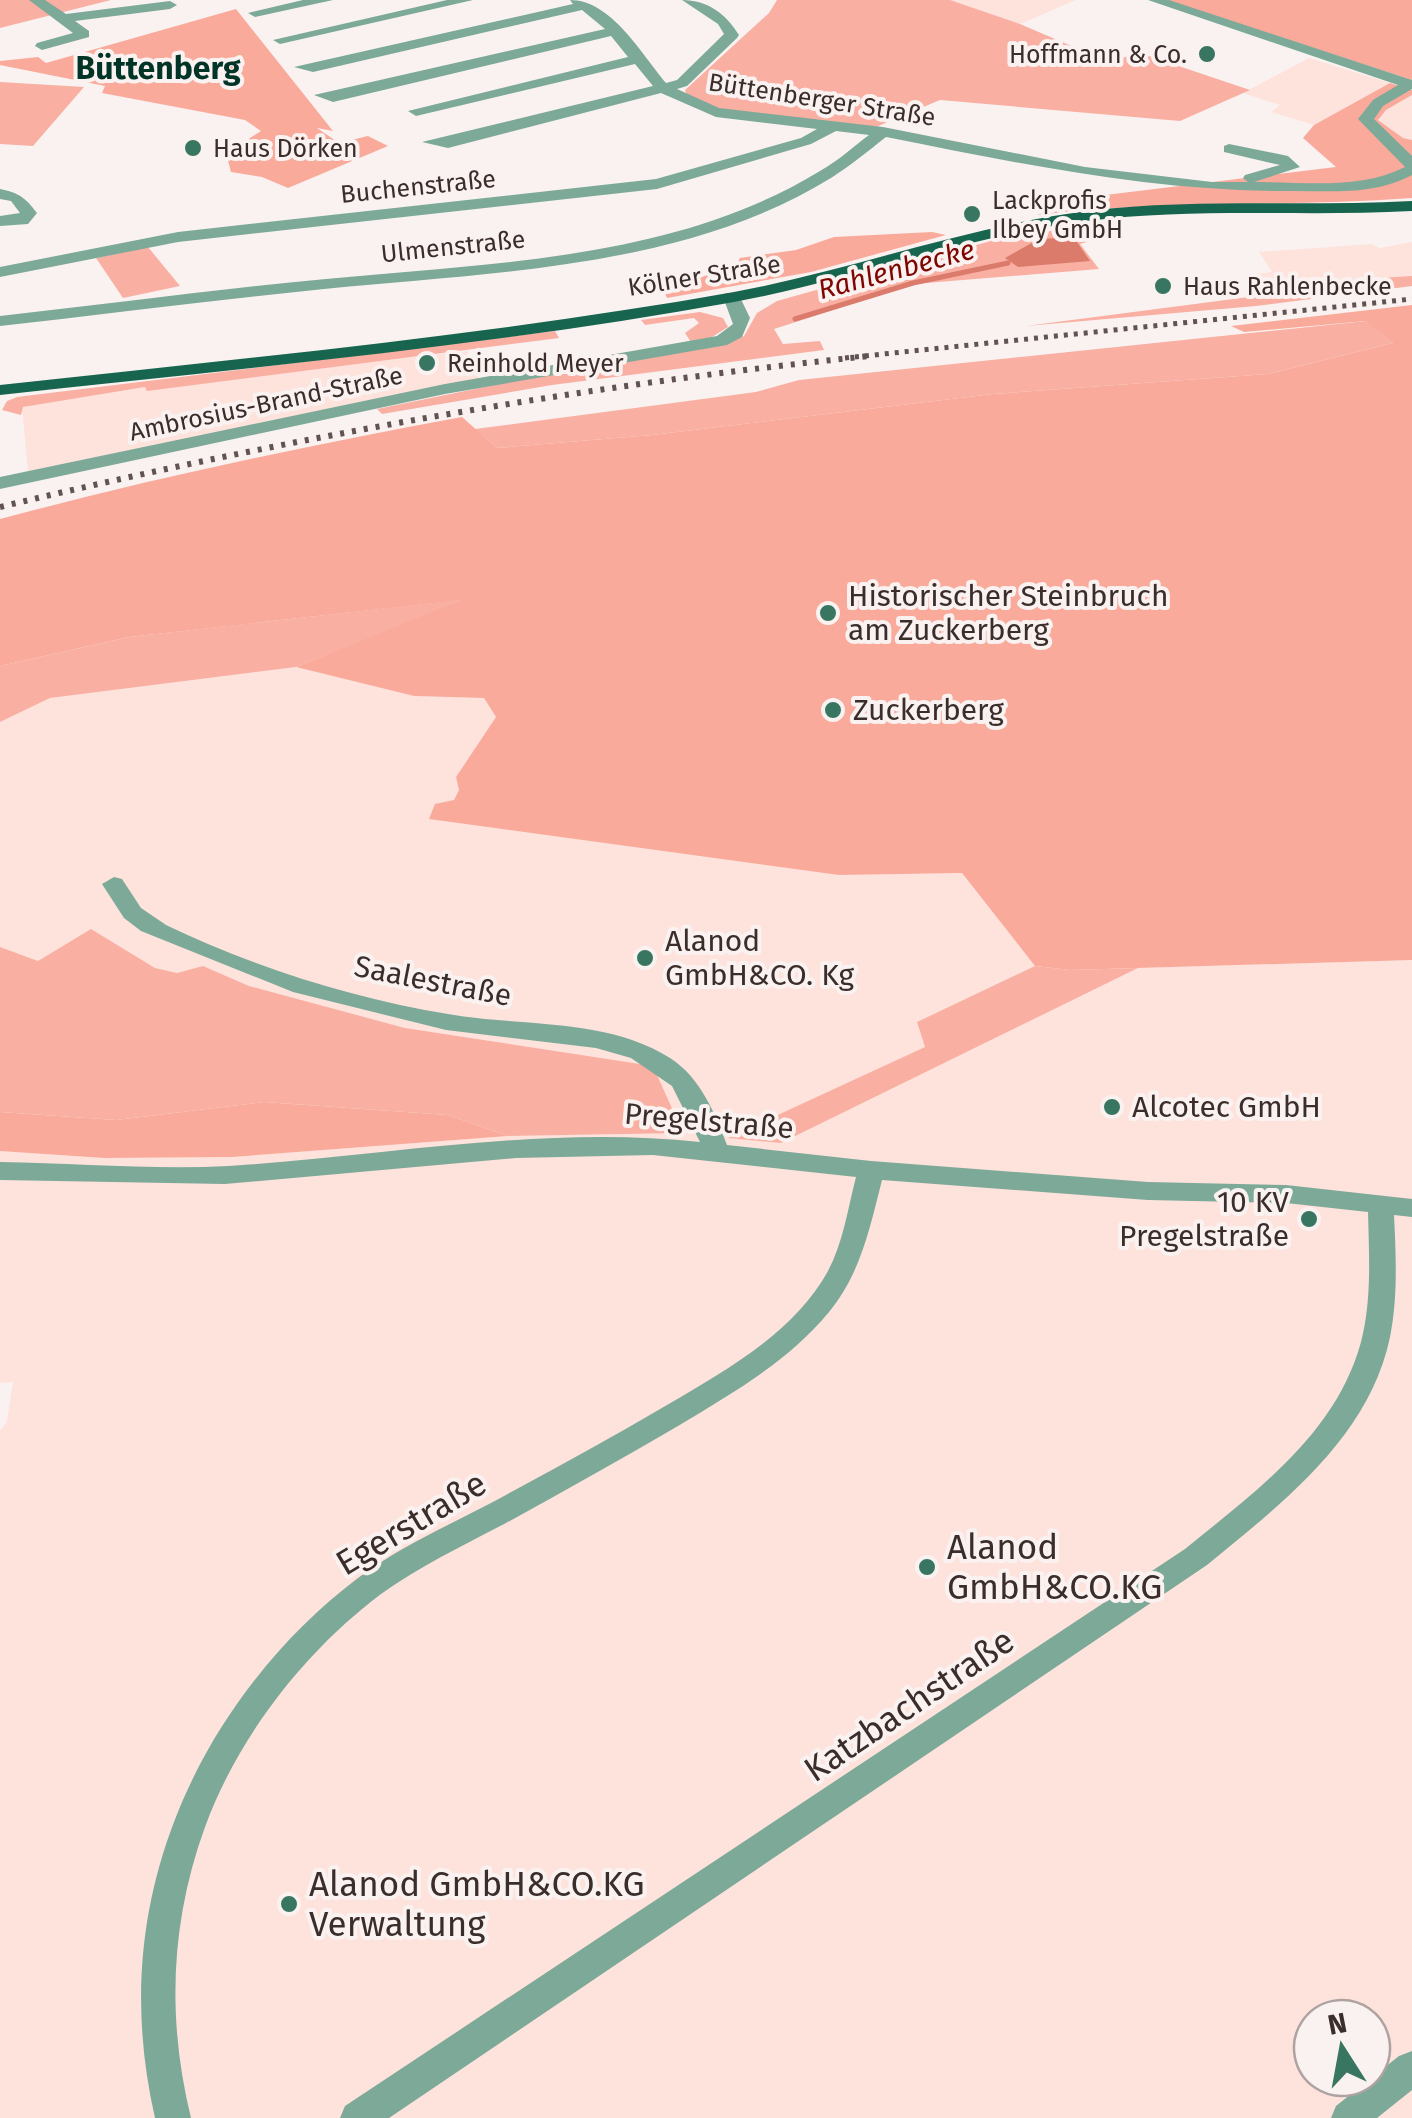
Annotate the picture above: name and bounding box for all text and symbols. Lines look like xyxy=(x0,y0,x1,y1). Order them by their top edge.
place label: Hoffmann & Co. xyxy=(1009,40,1187,70)
marker: Hoffmann & Co. xyxy=(1196,43,1218,65)
district label: Büttenberg xyxy=(75,49,241,87)
street label: Büttenberger Straße xyxy=(706,67,937,133)
place label: Haus Dörken xyxy=(213,134,358,164)
marker: Haus Dörken xyxy=(182,137,204,159)
street label: Buchenstraße xyxy=(339,164,497,210)
place label: Lackprofis Ilbey GmbH xyxy=(992,186,1123,245)
marker: Lackprofis Ilbey GmbH xyxy=(961,203,983,225)
street label: Ulmenstraße xyxy=(379,224,527,269)
water label: Rahlenbecke xyxy=(814,233,978,306)
street label: Kölner Straße xyxy=(626,249,783,303)
place label: Haus Rahlenbecke xyxy=(1183,272,1392,302)
marker: Haus Rahlenbecke xyxy=(1152,275,1174,297)
place label: Reinhold Meyer xyxy=(447,349,624,379)
marker: Reinhold Meyer xyxy=(416,352,438,374)
street label: Ambrosius-Brand-Straße xyxy=(127,360,406,448)
place label: Historischer Steinbruch am Zuckerberg xyxy=(848,578,1169,648)
marker: Historischer Steinbruch am Zuckerberg xyxy=(817,602,839,624)
place label: Zuckerberg xyxy=(853,692,1004,728)
marker: Zuckerberg xyxy=(822,699,844,721)
place label: Alanod GmbH&CO. Kg xyxy=(665,923,854,993)
marker: Alanod GmbH&CO. Kg xyxy=(634,947,656,969)
street label: Saalestraße xyxy=(351,948,515,1014)
place label: Alcotec GmbH xyxy=(1132,1089,1321,1125)
street label: Pregelstraße xyxy=(623,1096,795,1146)
marker: Alcotec GmbH xyxy=(1101,1096,1123,1118)
place label: 10 KV Pregelstraße xyxy=(1119,1184,1289,1254)
marker: 10 KV Pregelstraße xyxy=(1298,1208,1320,1230)
street label: Egerstraße xyxy=(328,1462,494,1584)
place label: Alanod GmbH&CO.KG xyxy=(947,1526,1162,1608)
marker: Alanod GmbH&CO.KG xyxy=(916,1556,938,1578)
street label: Katzbachstraße xyxy=(796,1619,1022,1791)
place label: Alanod GmbH&CO.KG Verwaltung xyxy=(309,1863,645,1945)
marker: Alanod GmbH&CO.KG Verwaltung xyxy=(278,1893,300,1915)
north arrow xyxy=(1292,1998,1392,2098)
text: N xyxy=(1325,2006,1350,2042)

